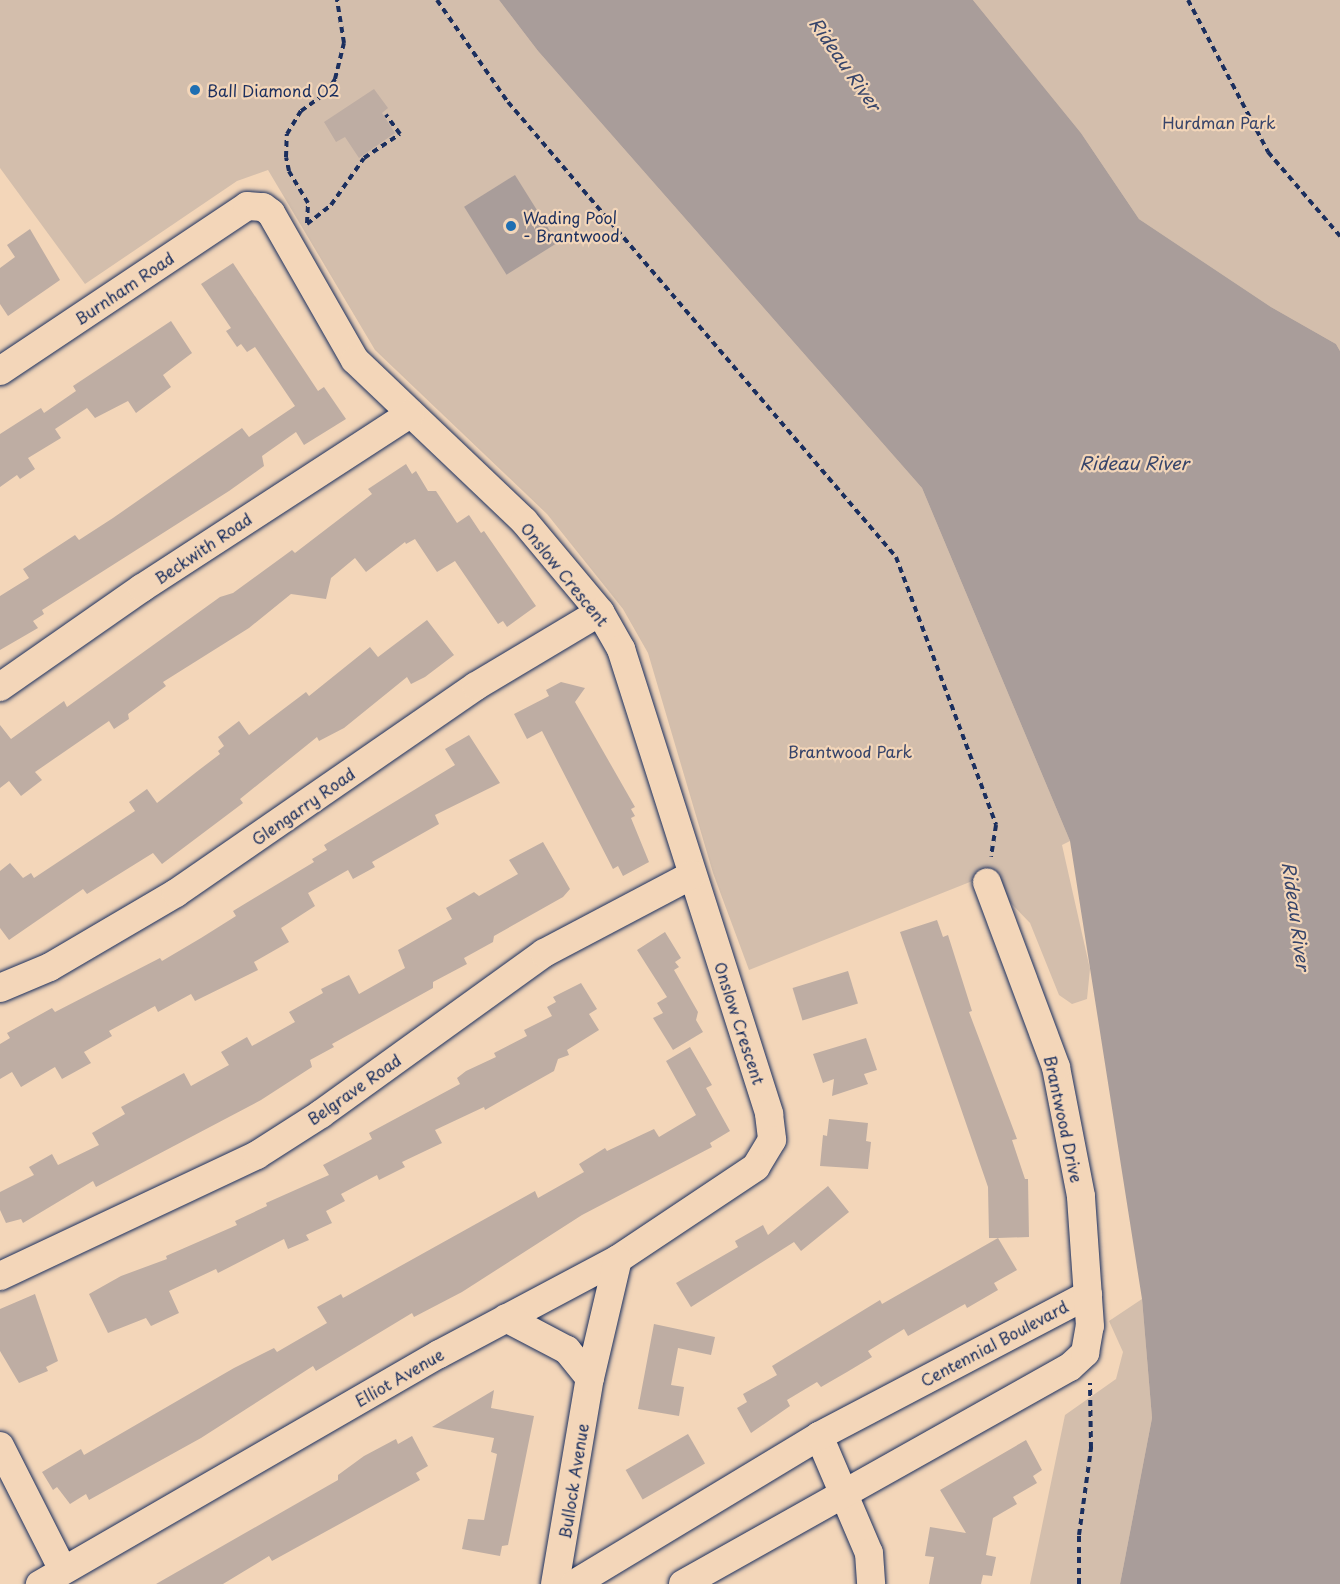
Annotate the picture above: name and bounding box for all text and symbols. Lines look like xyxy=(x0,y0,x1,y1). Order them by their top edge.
water label: Rideau River xyxy=(805,13,885,115)
place label: Ball Diamond 02 xyxy=(207,80,338,100)
marker: Ball Diamond 02 xyxy=(188,83,202,97)
park label: Hurdman Park xyxy=(1162,112,1276,132)
place label: Wading Pool - Brantwood xyxy=(523,207,620,245)
marker: Wading Pool - Brantwood xyxy=(504,219,518,233)
street label: Burnham Road xyxy=(71,248,177,328)
water label: Rideau River xyxy=(1079,452,1189,474)
street label: Beckwith Road xyxy=(151,509,255,587)
street label: Onslow Crescent xyxy=(517,518,613,630)
park label: Brantwood Park xyxy=(787,741,913,761)
street label: Glengarry Road xyxy=(248,763,358,849)
water label: Rideau River xyxy=(1278,860,1314,972)
street label: Onslow Crescent xyxy=(711,959,769,1087)
street label: Belgrave Road xyxy=(304,1050,404,1128)
street label: Brantwood Drive xyxy=(1041,1053,1087,1185)
street label: Centennial Boulevard xyxy=(917,1296,1071,1390)
street label: Elliot Avenue xyxy=(351,1344,447,1410)
street label: Bullock Avenue xyxy=(554,1422,592,1540)

